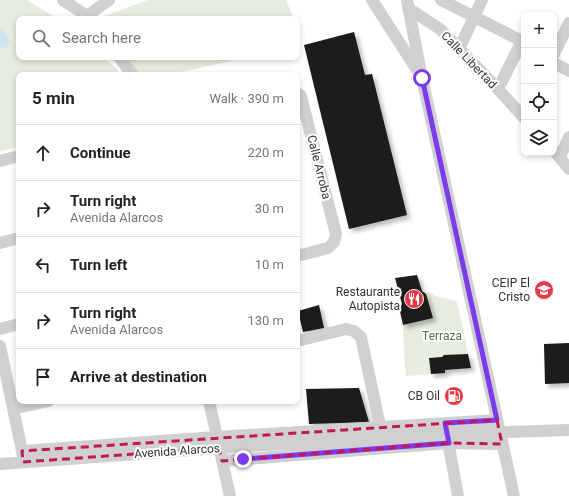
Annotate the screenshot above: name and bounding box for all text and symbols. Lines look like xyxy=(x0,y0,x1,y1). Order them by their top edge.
map controls xyxy=(521,12,557,156)
button: + xyxy=(521,12,557,48)
search box xyxy=(16,16,300,60)
icon: search xyxy=(30,27,52,49)
text: Search here xyxy=(62,29,141,47)
street label: Calle Libertad xyxy=(438,29,500,91)
button: − xyxy=(521,48,557,84)
route start xyxy=(413,69,431,87)
button: locate xyxy=(521,84,557,120)
text: 5 min xyxy=(32,88,75,108)
text: Walk · 390 m xyxy=(209,91,284,106)
button: layers xyxy=(521,120,557,156)
street label: Calle Arroba xyxy=(304,134,334,200)
icon: ahead xyxy=(32,142,54,164)
text: Continue xyxy=(70,144,131,162)
text: 220 m xyxy=(247,145,284,160)
text: Turn right xyxy=(70,192,136,210)
icon: right xyxy=(32,198,54,220)
text: 30 m xyxy=(255,201,284,216)
text: Avenida Alarcos xyxy=(70,210,163,225)
icon: left xyxy=(32,254,54,276)
text: Turn left xyxy=(70,256,127,274)
text: 10 m xyxy=(255,257,284,272)
place label: CEIP El Cristo xyxy=(492,276,530,304)
school or university icon: CEIP El Cristo xyxy=(533,279,555,301)
place label: Restaurante Autopista xyxy=(336,285,400,313)
restaurant icon: Restaurante Autopista xyxy=(403,288,425,310)
text: Turn right xyxy=(70,304,136,322)
icon: right xyxy=(32,310,54,332)
text: 130 m xyxy=(247,313,284,328)
text: Avenida Alarcos xyxy=(70,322,163,337)
park label: Terraza xyxy=(422,329,462,343)
icon: arrive xyxy=(32,366,54,388)
text: Arrive at destination xyxy=(70,368,207,386)
fuel station icon: CB Oil xyxy=(443,385,465,407)
place label: CB Oil xyxy=(408,389,440,403)
street label: Avenida Alarcos xyxy=(134,441,220,461)
route end xyxy=(234,450,252,468)

